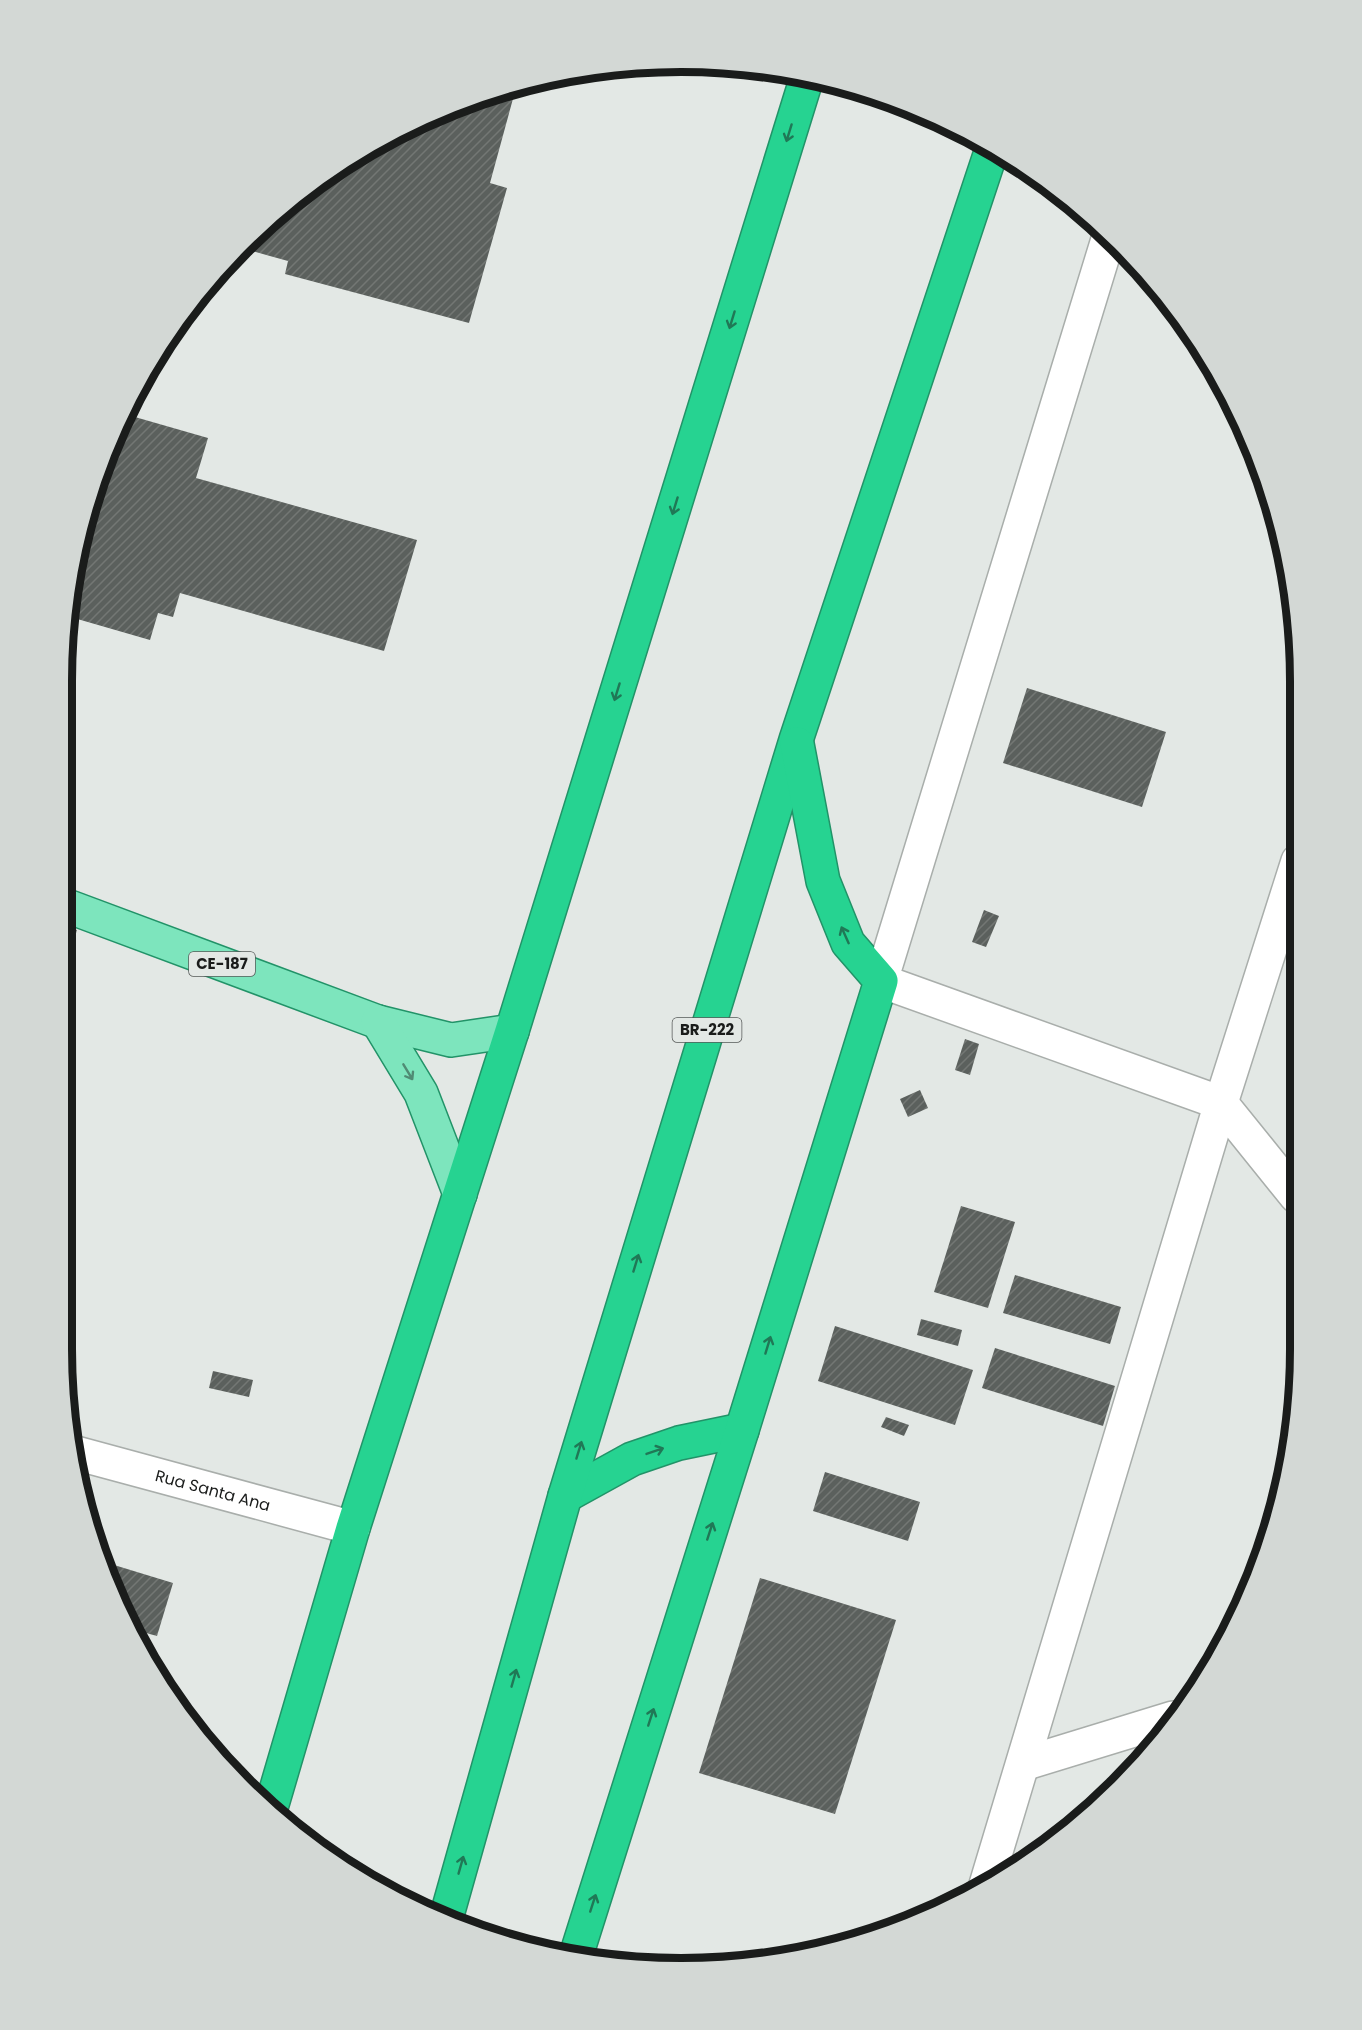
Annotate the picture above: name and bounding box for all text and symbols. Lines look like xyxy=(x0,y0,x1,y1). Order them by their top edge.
one-way arrow xyxy=(783,123,794,142)
one-way arrow xyxy=(726,310,737,329)
one-way arrow xyxy=(669,496,680,515)
one-way arrow xyxy=(611,682,622,701)
one-way arrow xyxy=(839,926,850,944)
road number: CE-187 xyxy=(189,952,255,976)
road number: BR-222 xyxy=(672,1018,742,1042)
one-way arrow xyxy=(402,1063,414,1080)
one-way arrow xyxy=(631,1254,642,1273)
one-way arrow xyxy=(763,1336,774,1355)
one-way arrow xyxy=(574,1441,585,1460)
one-way arrow xyxy=(645,1445,663,1456)
street label: Rua Santa Ana xyxy=(153,1464,273,1517)
one-way arrow xyxy=(705,1522,716,1541)
one-way arrow xyxy=(509,1669,520,1688)
one-way arrow xyxy=(646,1708,657,1727)
one-way arrow xyxy=(456,1856,467,1875)
one-way arrow xyxy=(588,1894,599,1913)

